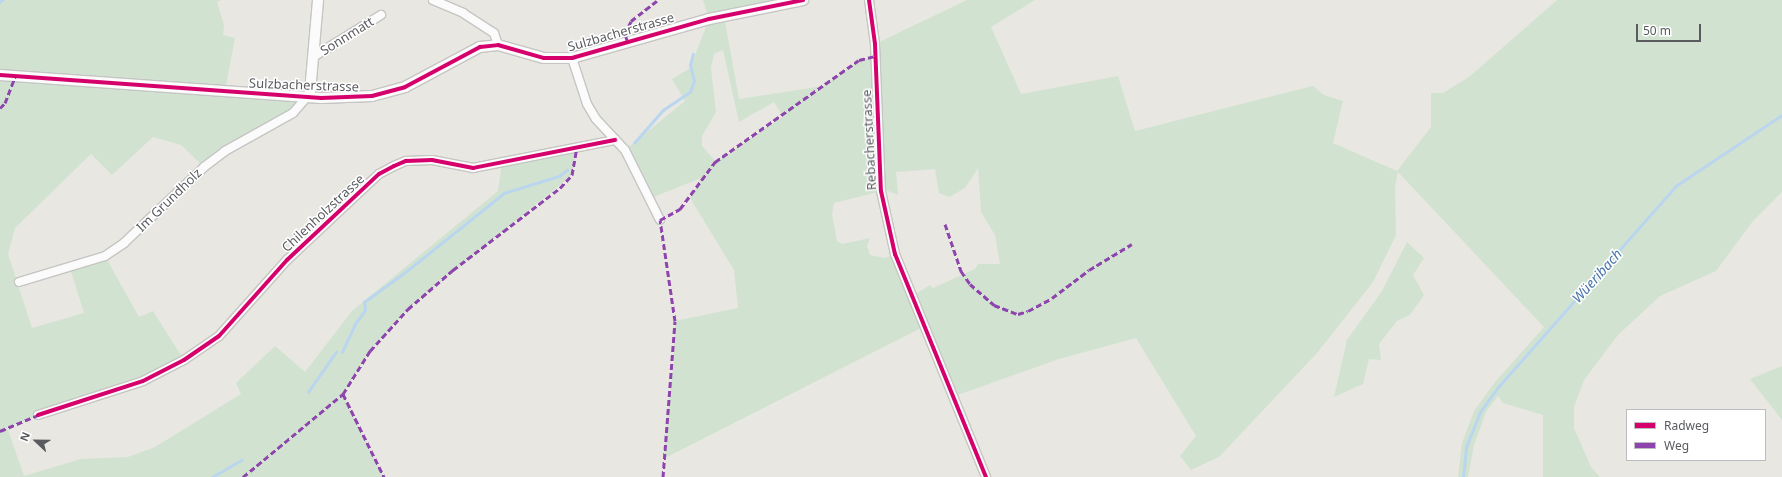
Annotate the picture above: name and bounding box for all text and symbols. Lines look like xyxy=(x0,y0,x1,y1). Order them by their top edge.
street label: Sulzbacherstrasse xyxy=(566,9,676,55)
street label: Sonnmatt xyxy=(317,14,377,58)
scale bar xyxy=(1638,16,1703,42)
text: 50 m xyxy=(1643,22,1671,39)
street label: Sulzbacherstrasse xyxy=(249,75,359,95)
street label: Rebacherstrasse xyxy=(859,89,879,191)
street label: Im Grundholz xyxy=(133,165,205,235)
street label: Chilenholzstrasse xyxy=(279,171,367,255)
water label: Wüeribach xyxy=(1568,246,1626,306)
legend xyxy=(1626,409,1766,461)
text: Radweg xyxy=(1664,417,1709,434)
north arrow xyxy=(16,421,56,461)
text: N xyxy=(16,429,33,443)
text: Weg xyxy=(1664,437,1689,454)

